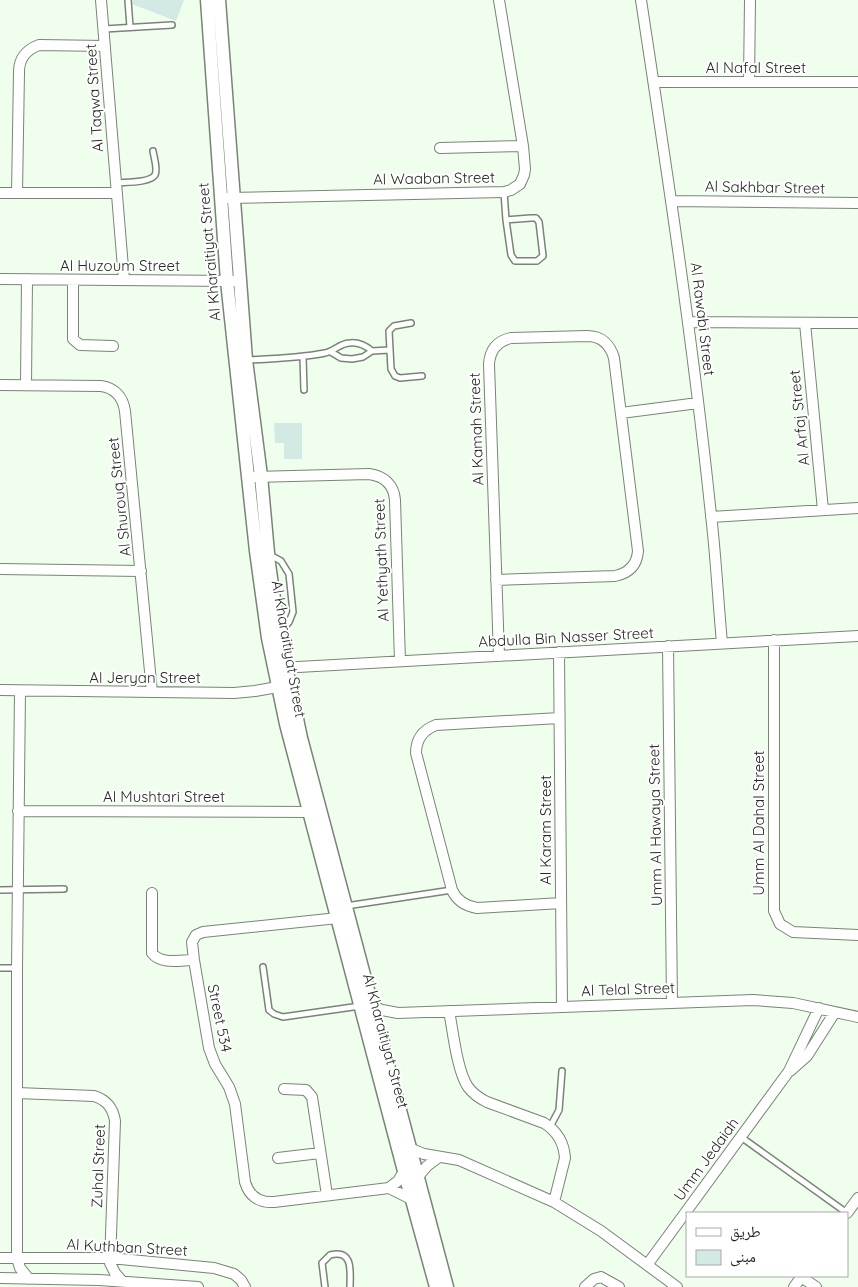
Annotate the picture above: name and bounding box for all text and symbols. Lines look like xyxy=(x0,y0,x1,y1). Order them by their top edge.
street label: Al Taqwa Street xyxy=(81,43,107,153)
street label: Al Nafal Street xyxy=(706,58,806,77)
street label: Al Waaban Street xyxy=(373,167,495,189)
street label: Al Sakhbar Street xyxy=(705,176,825,198)
street label: Al Kharaitiyat Street xyxy=(193,182,225,322)
street label: Al Huzoum Street xyxy=(60,256,180,275)
street label: Al Rawabi Street xyxy=(687,261,719,377)
street label: Al Arfaj Street xyxy=(785,369,813,467)
street label: Al Kamah Street xyxy=(465,372,487,486)
street label: Al Shurouq Street xyxy=(103,436,135,558)
street label: Al Yethyath Street xyxy=(369,498,393,622)
street label: Al Kharaitiyat Street xyxy=(268,579,310,719)
street label: Abdulla Bin Nasser Street xyxy=(478,623,654,651)
street label: Al Jeryan Street xyxy=(89,668,201,687)
street label: Umm Al Hawaya Street xyxy=(644,744,666,906)
street label: Umm Al Dahal Street xyxy=(749,750,768,896)
street label: Al Karam Street xyxy=(536,775,555,885)
street label: Al Mushtari Street xyxy=(103,787,225,806)
street label: Al Kharaitiyat Street xyxy=(359,971,413,1111)
street label: Al Telal Street xyxy=(581,978,675,1000)
street label: Street 534 xyxy=(204,982,236,1054)
street label: Umm Jedaiah xyxy=(669,1114,743,1204)
street label: Zuhal Street xyxy=(87,1124,109,1208)
legend xyxy=(686,1212,848,1277)
text: طريق xyxy=(730,1222,761,1242)
street label: Al Kuthban Street xyxy=(66,1234,188,1260)
text: مبنى xyxy=(730,1247,756,1267)

